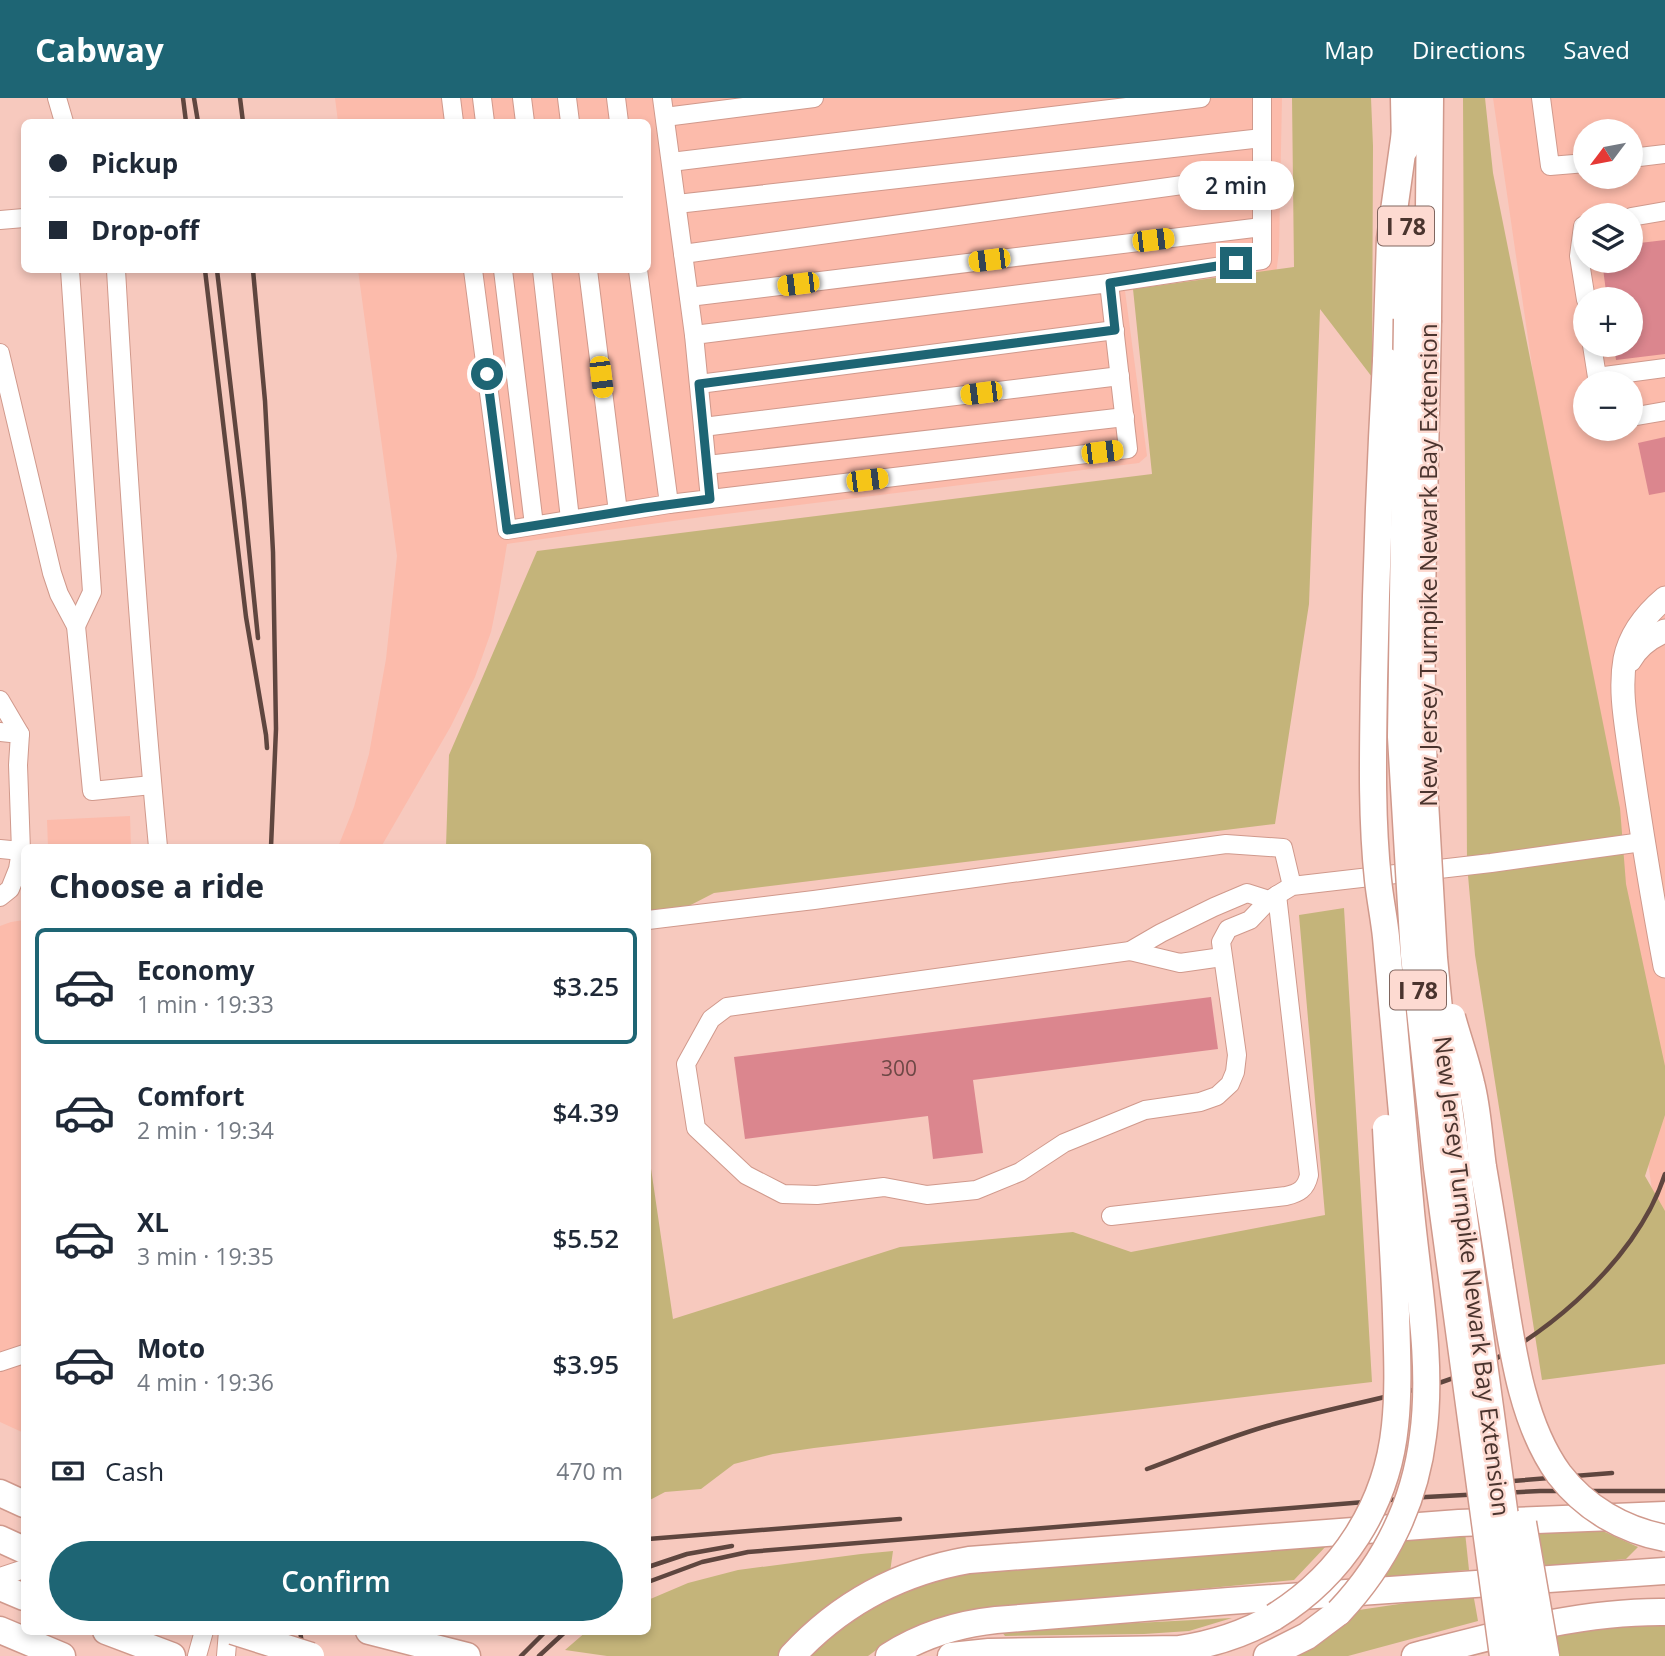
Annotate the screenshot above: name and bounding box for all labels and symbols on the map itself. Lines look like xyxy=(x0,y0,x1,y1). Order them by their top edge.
north arrow xyxy=(1573,119,1643,189)
callout: 2 min xyxy=(1178,162,1294,211)
road number: I 78 xyxy=(1378,206,1434,246)
car xyxy=(1131,227,1176,253)
car xyxy=(967,247,1012,273)
route end xyxy=(1220,247,1252,279)
car xyxy=(776,271,821,297)
street label: New Jersey Turnpike Newark Bay Extension xyxy=(1411,323,1444,807)
car xyxy=(589,355,614,399)
route start xyxy=(471,358,503,390)
car xyxy=(959,380,1004,406)
car xyxy=(1080,439,1125,465)
car xyxy=(845,467,890,493)
road number: I 78 xyxy=(1390,970,1446,1010)
street label: New Jersey Turnpike Newark Bay Extension xyxy=(1427,1034,1519,1518)
house number: 300 xyxy=(881,1054,917,1082)

